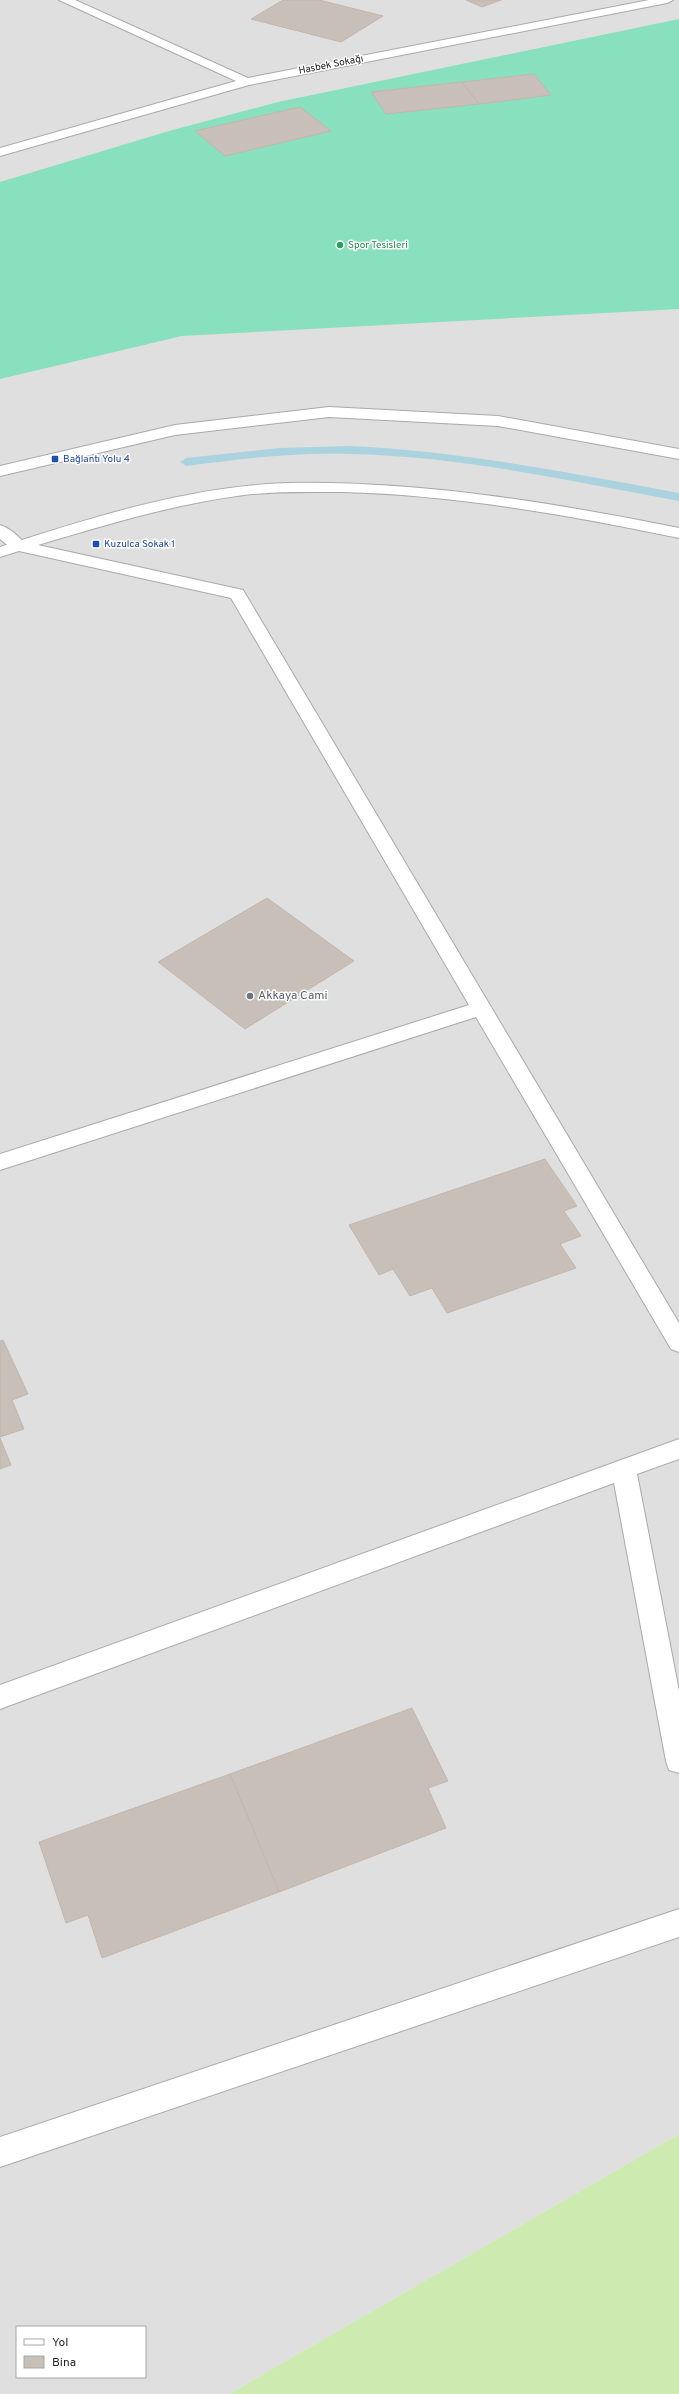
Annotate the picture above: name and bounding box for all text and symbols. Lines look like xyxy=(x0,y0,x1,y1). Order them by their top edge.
street label: Hasbek Sokağı xyxy=(298,52,364,78)
place label: Spor Tesisleri xyxy=(348,239,408,252)
marker: Spor Tesisleri xyxy=(335,240,345,250)
place label: Bağlantı Yolu 4 xyxy=(63,453,130,466)
marker: Bağlantı Yolu 4 xyxy=(50,454,60,464)
place label: Kuzulca Sokak 1 xyxy=(104,538,175,551)
marker: Kuzulca Sokak 1 xyxy=(91,539,101,549)
place label: Akkaya Cami xyxy=(258,988,328,1004)
marker: Akkaya Cami xyxy=(245,991,255,1001)
legend xyxy=(16,2326,146,2378)
text: Yol xyxy=(52,2335,68,2351)
text: Bina xyxy=(52,2355,76,2371)

